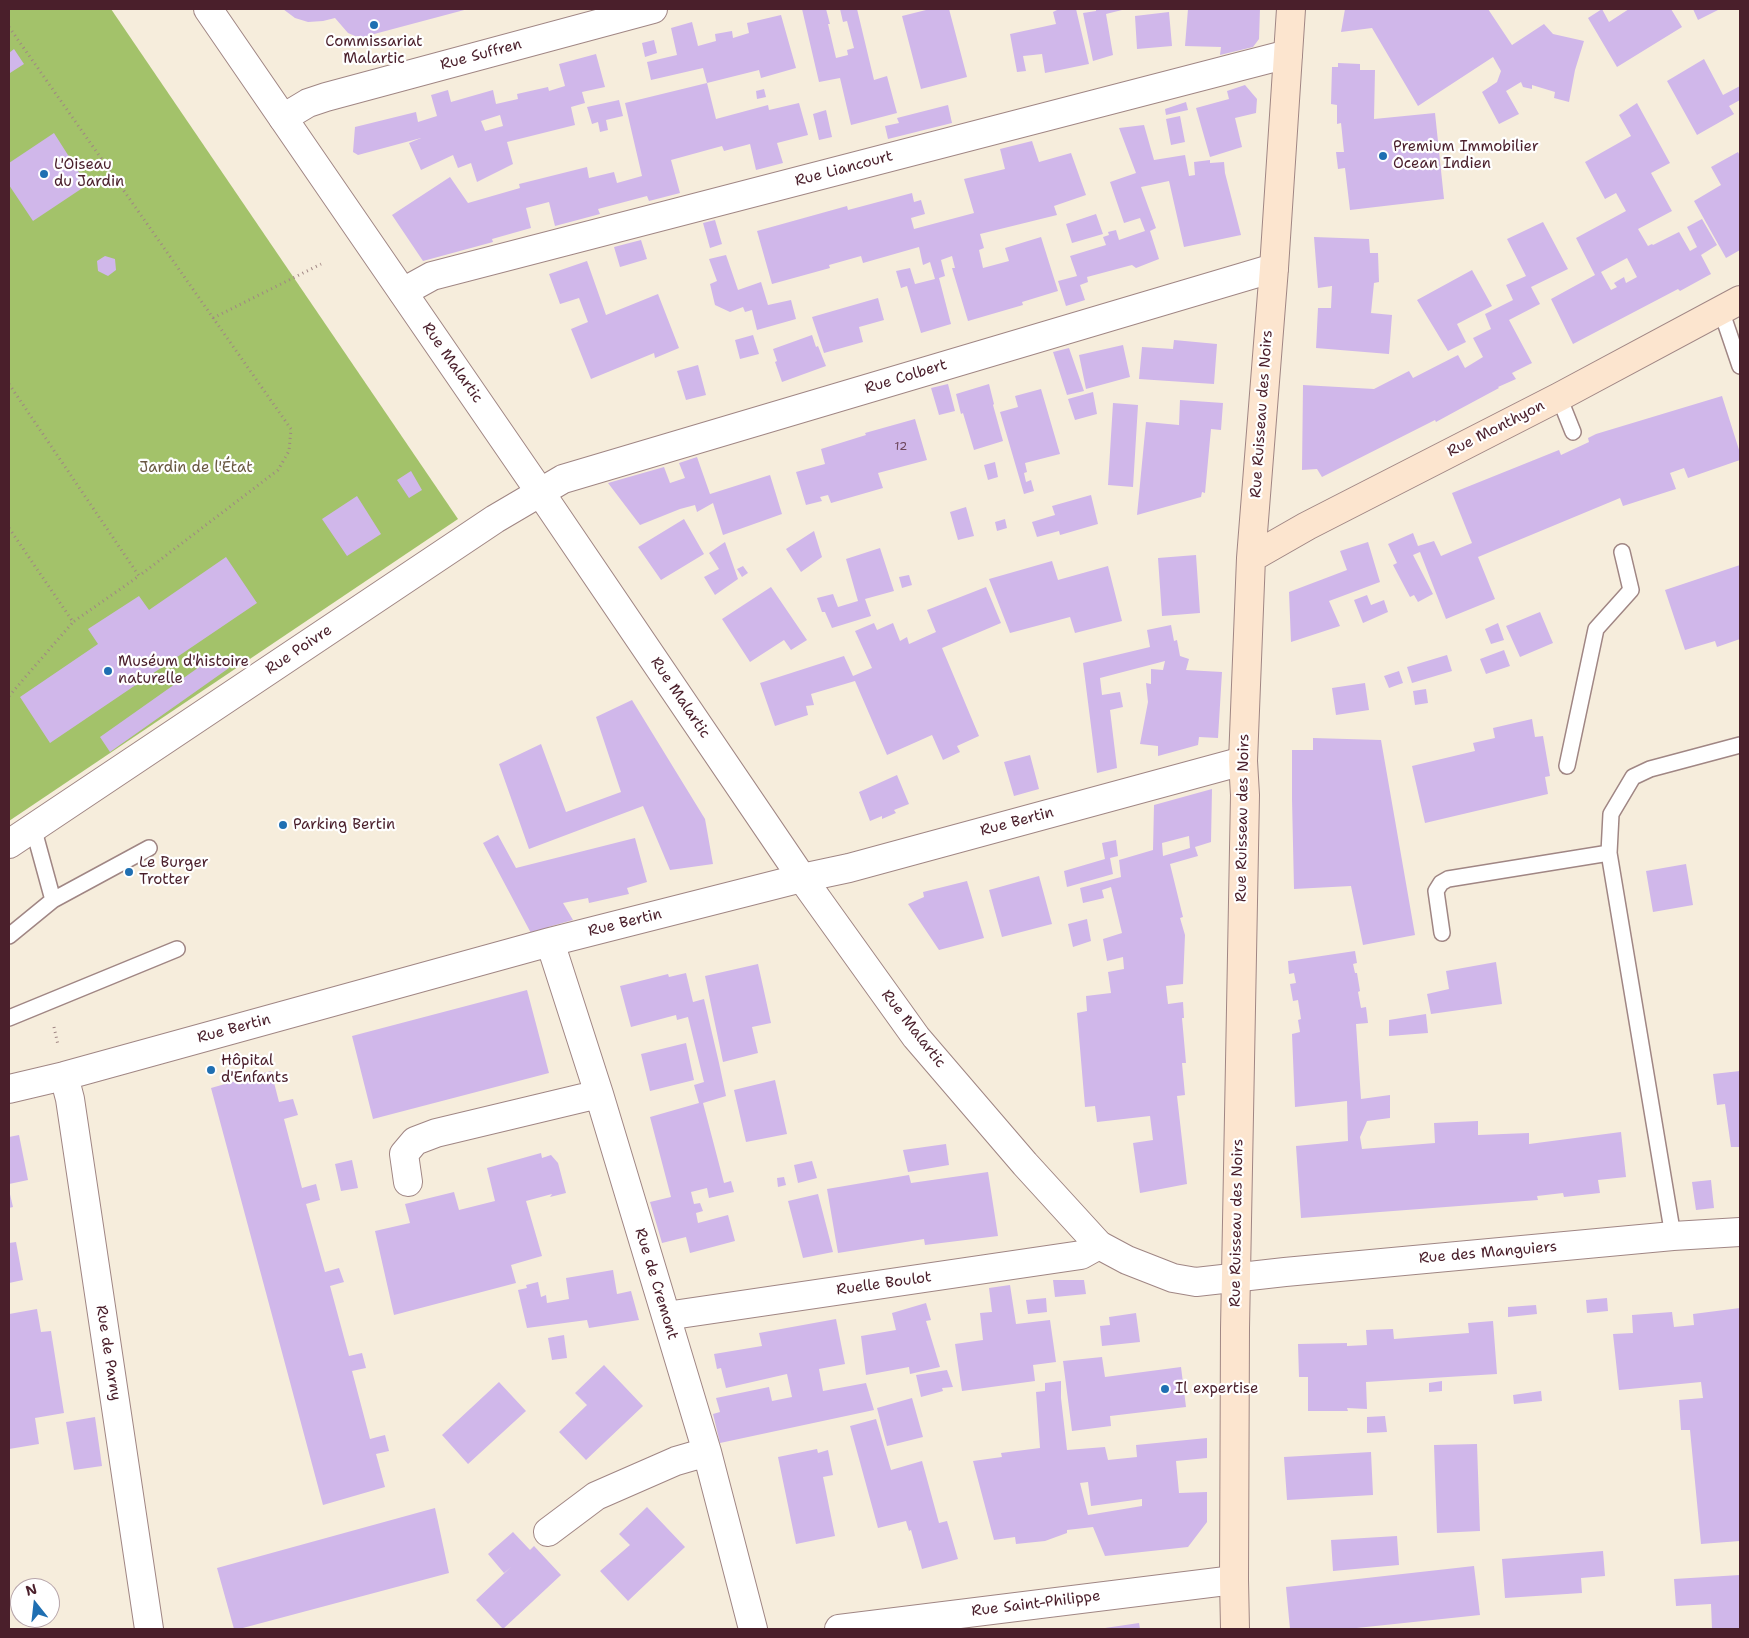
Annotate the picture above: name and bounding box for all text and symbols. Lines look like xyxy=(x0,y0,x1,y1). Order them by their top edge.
marker: Commissariat Malartic xyxy=(368,19,380,31)
place label: Commissariat Malartic xyxy=(325,33,423,68)
street label: Rue Suffren xyxy=(438,35,524,75)
place label: Premium Immobilier Ocean Indien xyxy=(1393,138,1539,173)
street label: Rue Liancourt xyxy=(793,147,895,191)
marker: Premium Immobilier Ocean Indien xyxy=(1377,150,1389,162)
place label: L'Oiseau du Jardin xyxy=(54,156,124,191)
marker: L'Oiseau du Jardin xyxy=(38,168,50,180)
street label: Rue Malartic xyxy=(418,319,486,407)
street label: Rue Ruisseau des Noirs xyxy=(1247,329,1277,499)
street label: Rue Colbert xyxy=(863,356,949,398)
street label: Rue Monthyon xyxy=(1444,397,1548,461)
house number: 12 xyxy=(895,440,907,454)
park label: Jardin de l'État xyxy=(139,459,253,477)
street label: Rue Poivre xyxy=(262,621,336,679)
place label: Muséum d'histoire naturelle xyxy=(118,653,249,688)
street label: Rue Malartic xyxy=(646,654,714,742)
marker: Muséum d'histoire naturelle xyxy=(102,665,114,677)
street label: Rue Ruisseau des Noirs xyxy=(1233,734,1253,902)
street label: Rue Bertin xyxy=(978,804,1056,840)
place label: Parking Bertin xyxy=(293,816,395,834)
marker: Parking Bertin xyxy=(277,819,289,831)
place label: Le Burger Trotter xyxy=(139,854,209,889)
marker: Le Burger Trotter xyxy=(123,866,135,878)
street label: Rue Bertin xyxy=(586,905,664,941)
street label: Rue Malartic xyxy=(877,986,949,1072)
street label: Rue Bertin xyxy=(195,1011,273,1047)
place label: Hôpital d'Enfants xyxy=(221,1052,289,1087)
marker: Hôpital d'Enfants xyxy=(205,1064,217,1076)
street label: Rue Ruisseau des Noirs xyxy=(1227,1139,1247,1307)
street label: Rue de Cremont xyxy=(630,1226,682,1342)
street label: Rue des Manguiers xyxy=(1418,1238,1558,1268)
street label: Ruelle Boulot xyxy=(835,1268,933,1300)
street label: Rue de Parny xyxy=(92,1304,124,1402)
place label: Il expertise xyxy=(1175,1380,1259,1398)
marker: Il expertise xyxy=(1159,1383,1171,1395)
north arrow xyxy=(10,1578,60,1628)
text: N xyxy=(23,1579,39,1600)
street label: Rue Saint-Philippe xyxy=(970,1587,1102,1621)

